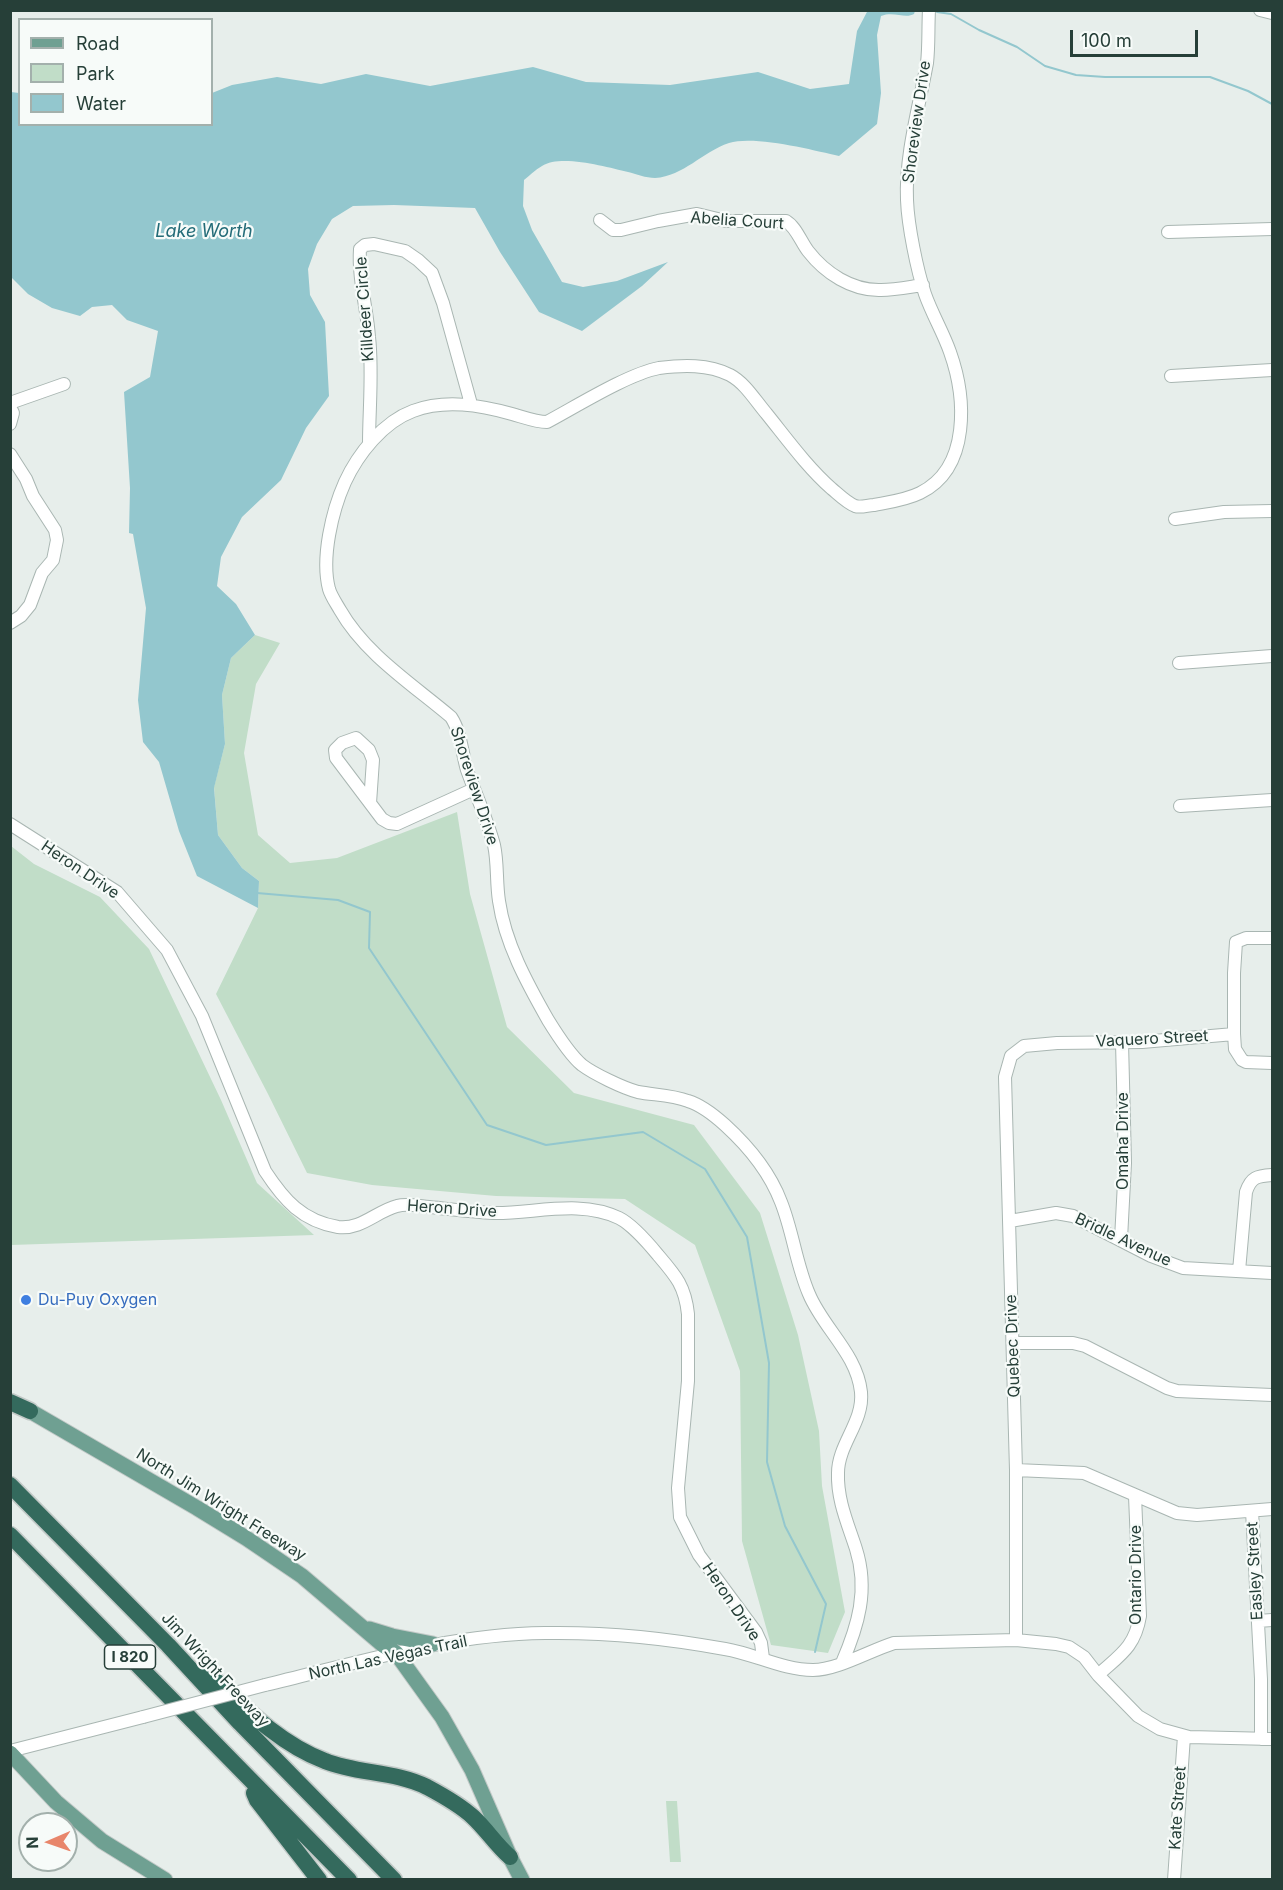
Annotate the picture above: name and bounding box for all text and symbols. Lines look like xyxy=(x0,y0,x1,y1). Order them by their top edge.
legend xyxy=(18,18,213,126)
scale bar xyxy=(1073,18,1200,56)
text: 100 m xyxy=(1081,30,1132,51)
text: Road xyxy=(76,33,119,54)
street label: Shoreview Drive xyxy=(899,60,935,184)
text: Park xyxy=(76,63,115,84)
text: Water xyxy=(76,93,126,114)
street label: Abelia Court xyxy=(690,208,784,234)
water label: Lake Worth xyxy=(155,221,253,243)
street label: Killdeer Circle xyxy=(352,256,378,362)
street label: Shoreview Drive xyxy=(446,724,502,848)
street label: Heron Drive xyxy=(37,837,123,903)
street label: Vaquero Street xyxy=(1095,1026,1209,1052)
street label: Omaha Drive xyxy=(1113,1092,1133,1190)
street label: Heron Drive xyxy=(406,1196,498,1222)
street label: Bridle Avenue xyxy=(1072,1209,1174,1271)
place label: Du-Puy Oxygen xyxy=(38,1290,157,1310)
marker: Du-Puy Oxygen xyxy=(19,1293,33,1307)
street label: Quebec Drive xyxy=(1002,1294,1024,1398)
street label: North Jim Wright Freeway xyxy=(132,1445,310,1565)
street label: Easley Street xyxy=(1243,1521,1267,1621)
street label: Ontario Drive xyxy=(1126,1525,1146,1625)
street label: Heron Drive xyxy=(698,1559,764,1645)
street label: Jim Wright Freeway xyxy=(157,1609,273,1731)
street label: North Las Vegas Trail xyxy=(307,1632,469,1684)
road number: I 820 xyxy=(104,1645,156,1669)
street label: Kate Street xyxy=(1166,1766,1190,1850)
north arrow xyxy=(18,1812,78,1872)
text: N xyxy=(22,1836,42,1849)

